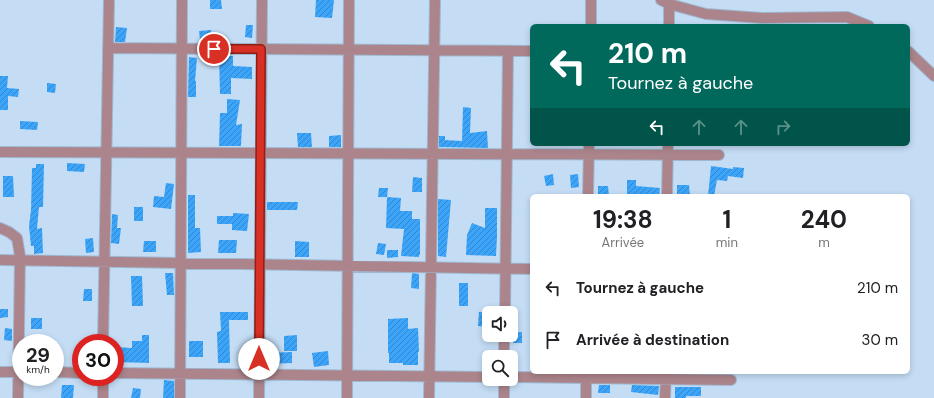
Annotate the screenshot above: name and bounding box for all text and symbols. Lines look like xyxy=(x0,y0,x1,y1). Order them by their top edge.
pin xyxy=(197,32,231,66)
text: 210 m xyxy=(608,35,687,72)
icon: arrive xyxy=(203,38,225,60)
icon: left xyxy=(542,40,594,92)
text: Tournez à gauche xyxy=(608,71,753,95)
icon: left xyxy=(646,116,668,138)
icon: ahead xyxy=(688,116,710,138)
icon: ahead xyxy=(730,116,752,138)
icon: right xyxy=(772,116,794,138)
text: 19:38 xyxy=(593,204,653,235)
text: 1 xyxy=(722,204,731,235)
text: 240 xyxy=(801,204,847,235)
text: Arrivée xyxy=(602,234,644,251)
text: min xyxy=(716,234,738,251)
text: m xyxy=(818,234,830,251)
icon: left xyxy=(542,277,564,299)
text: Tournez à gauche xyxy=(576,278,704,298)
text: 210 m xyxy=(857,278,898,298)
map controls xyxy=(482,306,518,386)
button: sound xyxy=(482,306,518,342)
icon: arrive xyxy=(542,329,564,351)
text: Arrivée à destination xyxy=(576,330,729,350)
text: 30 m xyxy=(862,330,898,350)
speed limit sign: 30 xyxy=(72,334,124,386)
position arrow xyxy=(238,338,280,380)
text: 29 xyxy=(26,342,50,368)
button: search xyxy=(482,350,518,386)
text: km/h xyxy=(26,363,50,376)

